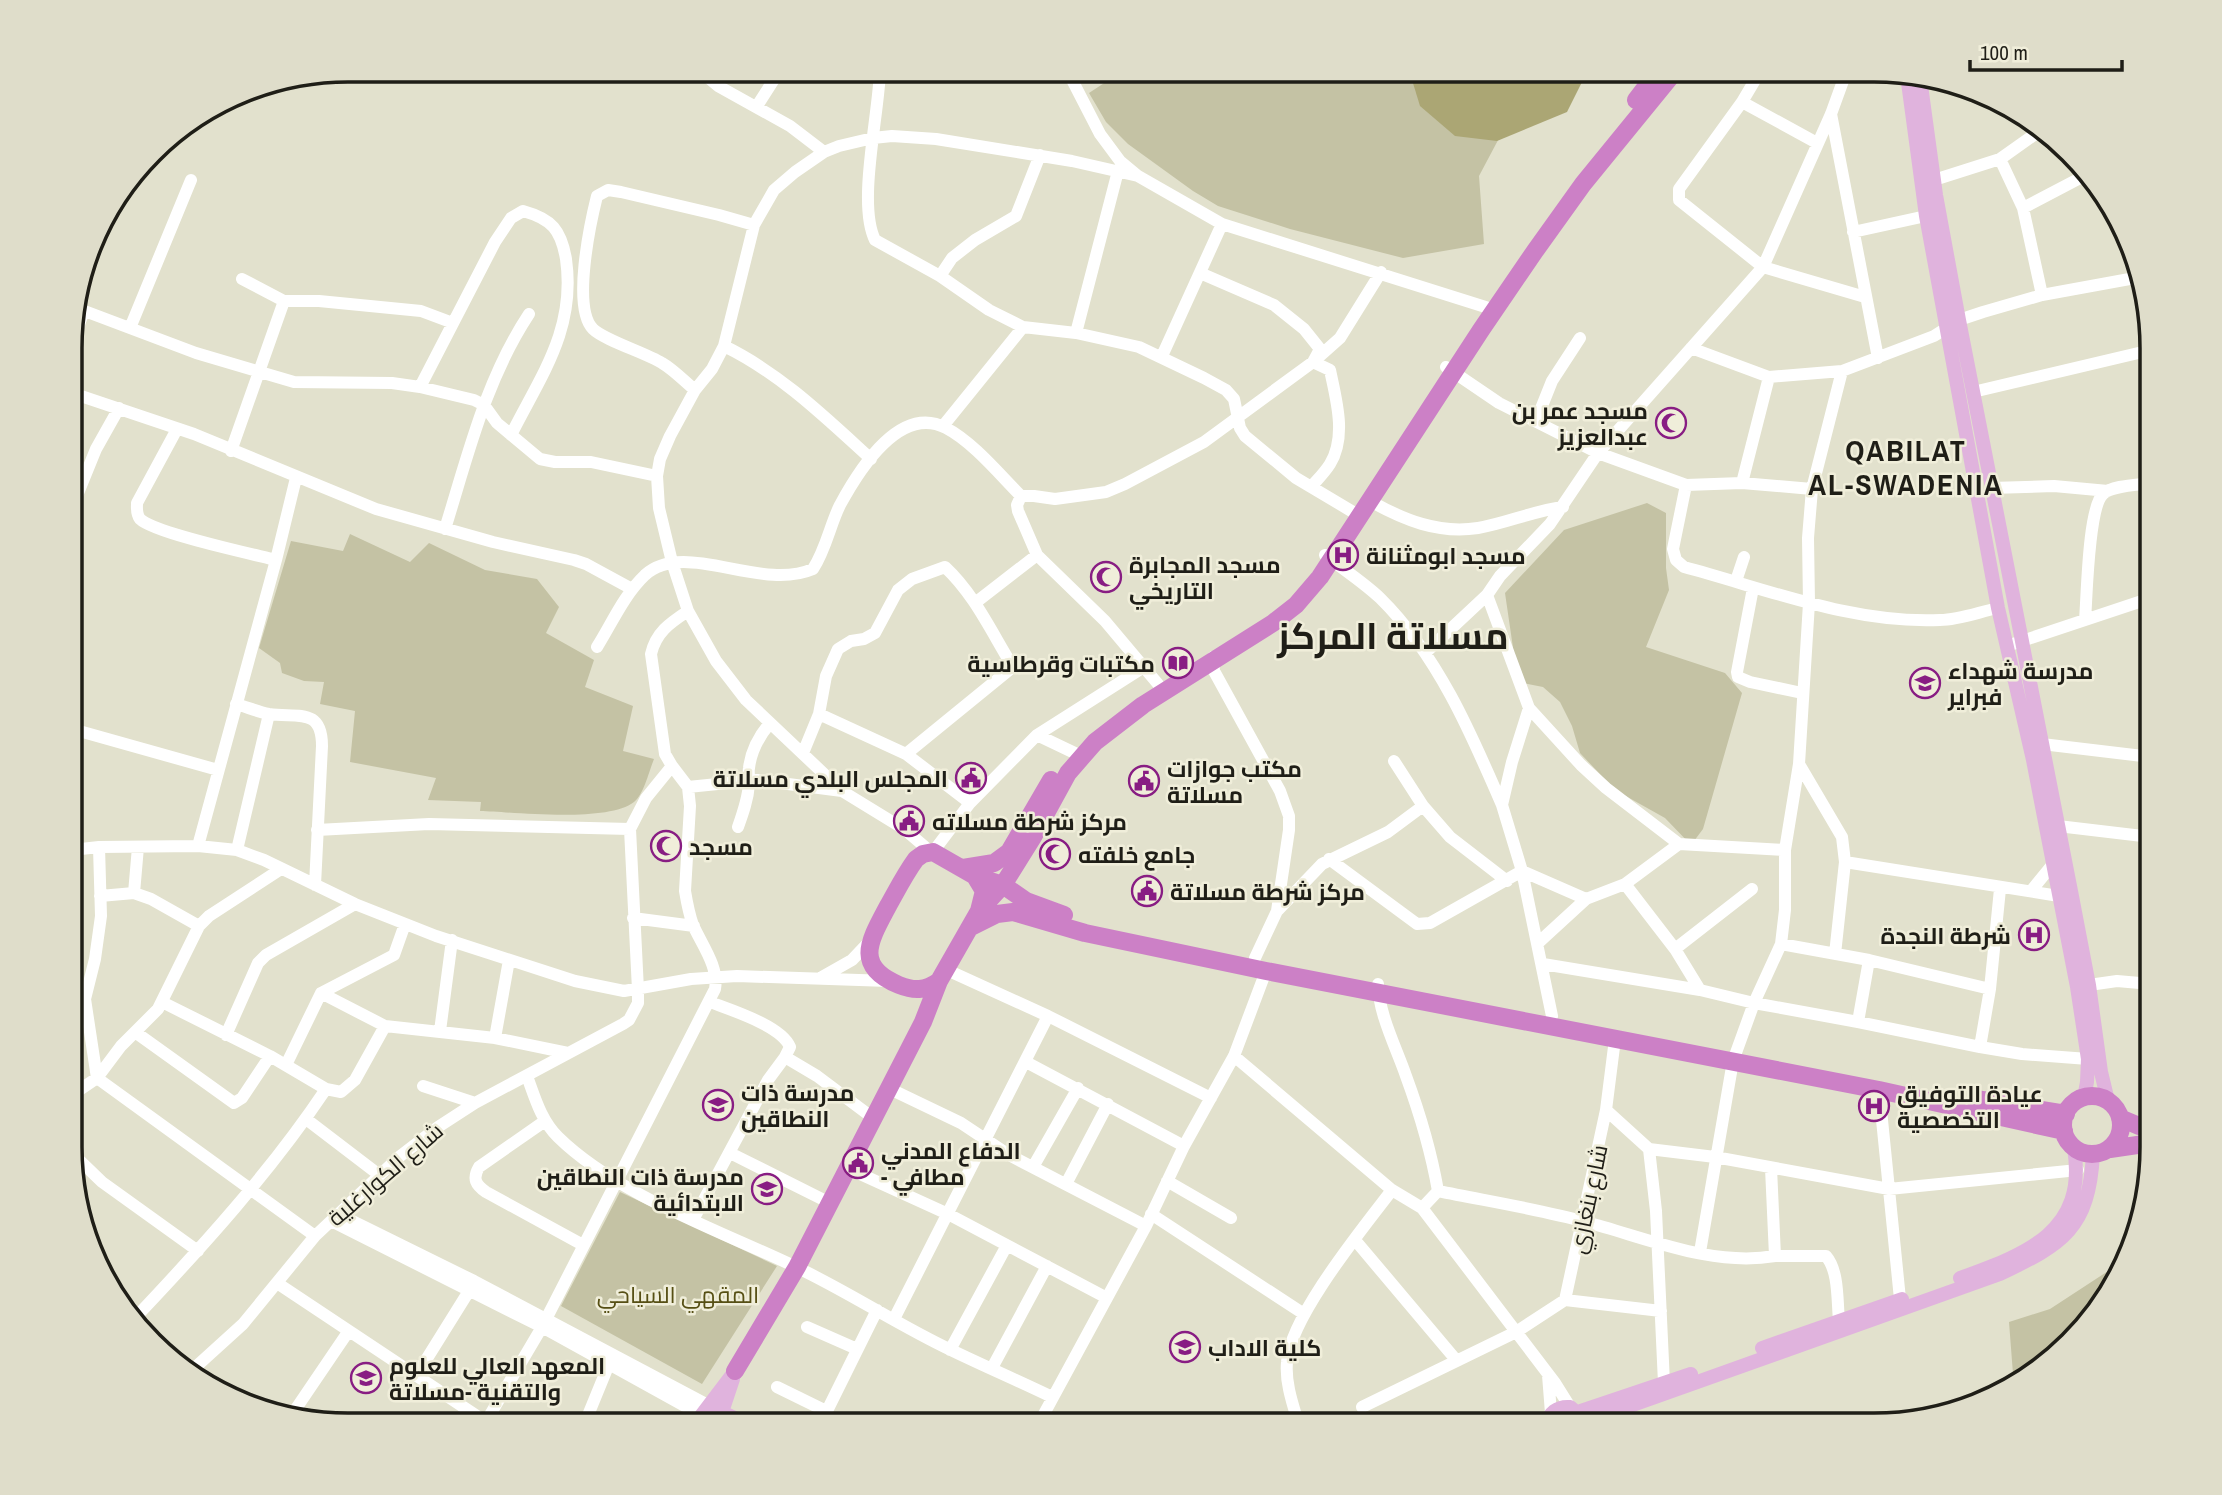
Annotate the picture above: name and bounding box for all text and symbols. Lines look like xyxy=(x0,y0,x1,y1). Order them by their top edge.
scale bar xyxy=(1970,28,2122,72)
text: 100 m xyxy=(1980,38,2028,67)
place label: مسجد عمر بن عبدالعزيز xyxy=(1512,395,1648,452)
mosque icon: مسجد عمر بن عبدالعزيز xyxy=(1654,406,1688,440)
district label: QABILAT AL-SWADENIA xyxy=(1808,430,2004,504)
hospital icon: مسجد ابومثنانة xyxy=(1326,538,1360,572)
place label: مسجد ابومثنانة xyxy=(1366,540,1526,571)
place label: مسجد المجابرة التاريخي xyxy=(1129,549,1281,610)
mosque icon: مسجد المجابرة التاريخي xyxy=(1089,560,1123,594)
district label: مسلاتة المركز xyxy=(1276,611,1509,661)
library icon: مكتبات وقرطاسية xyxy=(1161,646,1195,680)
place label: مكتبات وقرطاسية xyxy=(967,648,1155,679)
place label: مدرسة شهداء فبراير xyxy=(1947,655,2094,712)
school or university icon: مدرسة شهداء فبراير xyxy=(1908,666,1942,700)
place label: مكتب جوازات مسلاتة xyxy=(1167,753,1302,810)
public building icon: المجلس البلدي مسلاتة xyxy=(954,761,988,795)
place label: المجلس البلدي مسلاتة xyxy=(713,763,948,798)
public building icon: مكتب جوازات مسلاتة xyxy=(1127,764,1161,798)
public building icon: مركز شرطة مسلاته xyxy=(892,804,926,838)
place label: مركز شرطة مسلاته xyxy=(932,806,1127,837)
mosque icon: مسجد xyxy=(649,829,683,863)
place label: مسجد xyxy=(689,831,753,862)
mosque icon: جامع خلفته xyxy=(1038,837,1072,871)
place label: جامع خلفته xyxy=(1078,839,1195,871)
public building icon: مركز شرطة مسلاتة xyxy=(1130,874,1164,908)
place label: مركز شرطة مسلاتة xyxy=(1170,876,1365,907)
hospital icon: شرطة النجدة xyxy=(2017,918,2051,952)
place label: شرطة النجدة xyxy=(1881,920,2011,951)
place label: مدرسة ذات النطاقين xyxy=(741,1077,855,1134)
place label: عيادة التوفيق التخصصية xyxy=(1897,1078,2043,1135)
school or university icon: مدرسة ذات النطاقين xyxy=(701,1088,735,1122)
hospital icon: عيادة التوفيق التخصصية xyxy=(1857,1089,1891,1123)
street label: شارع الكوارغلية xyxy=(321,1115,450,1234)
place label: الدفاع المدني - مطافي xyxy=(881,1135,1021,1196)
street label: شارع بنغازي xyxy=(1561,1142,1618,1257)
public building icon: الدفاع المدني - مطافي xyxy=(841,1146,875,1180)
place label: مدرسة ذات النطاقين الابتدائية xyxy=(537,1161,744,1218)
school or university icon: مدرسة ذات النطاقين الابتدائية xyxy=(750,1172,784,1206)
park label: المقهي السياحي xyxy=(597,1279,759,1313)
school or university icon: كلية الاداب xyxy=(1168,1330,1202,1364)
place label: كلية الاداب xyxy=(1208,1332,1321,1363)
place label: المعهد العالي للعلوم والتقنية -مسلاتة xyxy=(389,1350,605,1407)
school or university icon: المعهد العالي للعلوم والتقنية -مسلاتة xyxy=(349,1361,383,1395)

